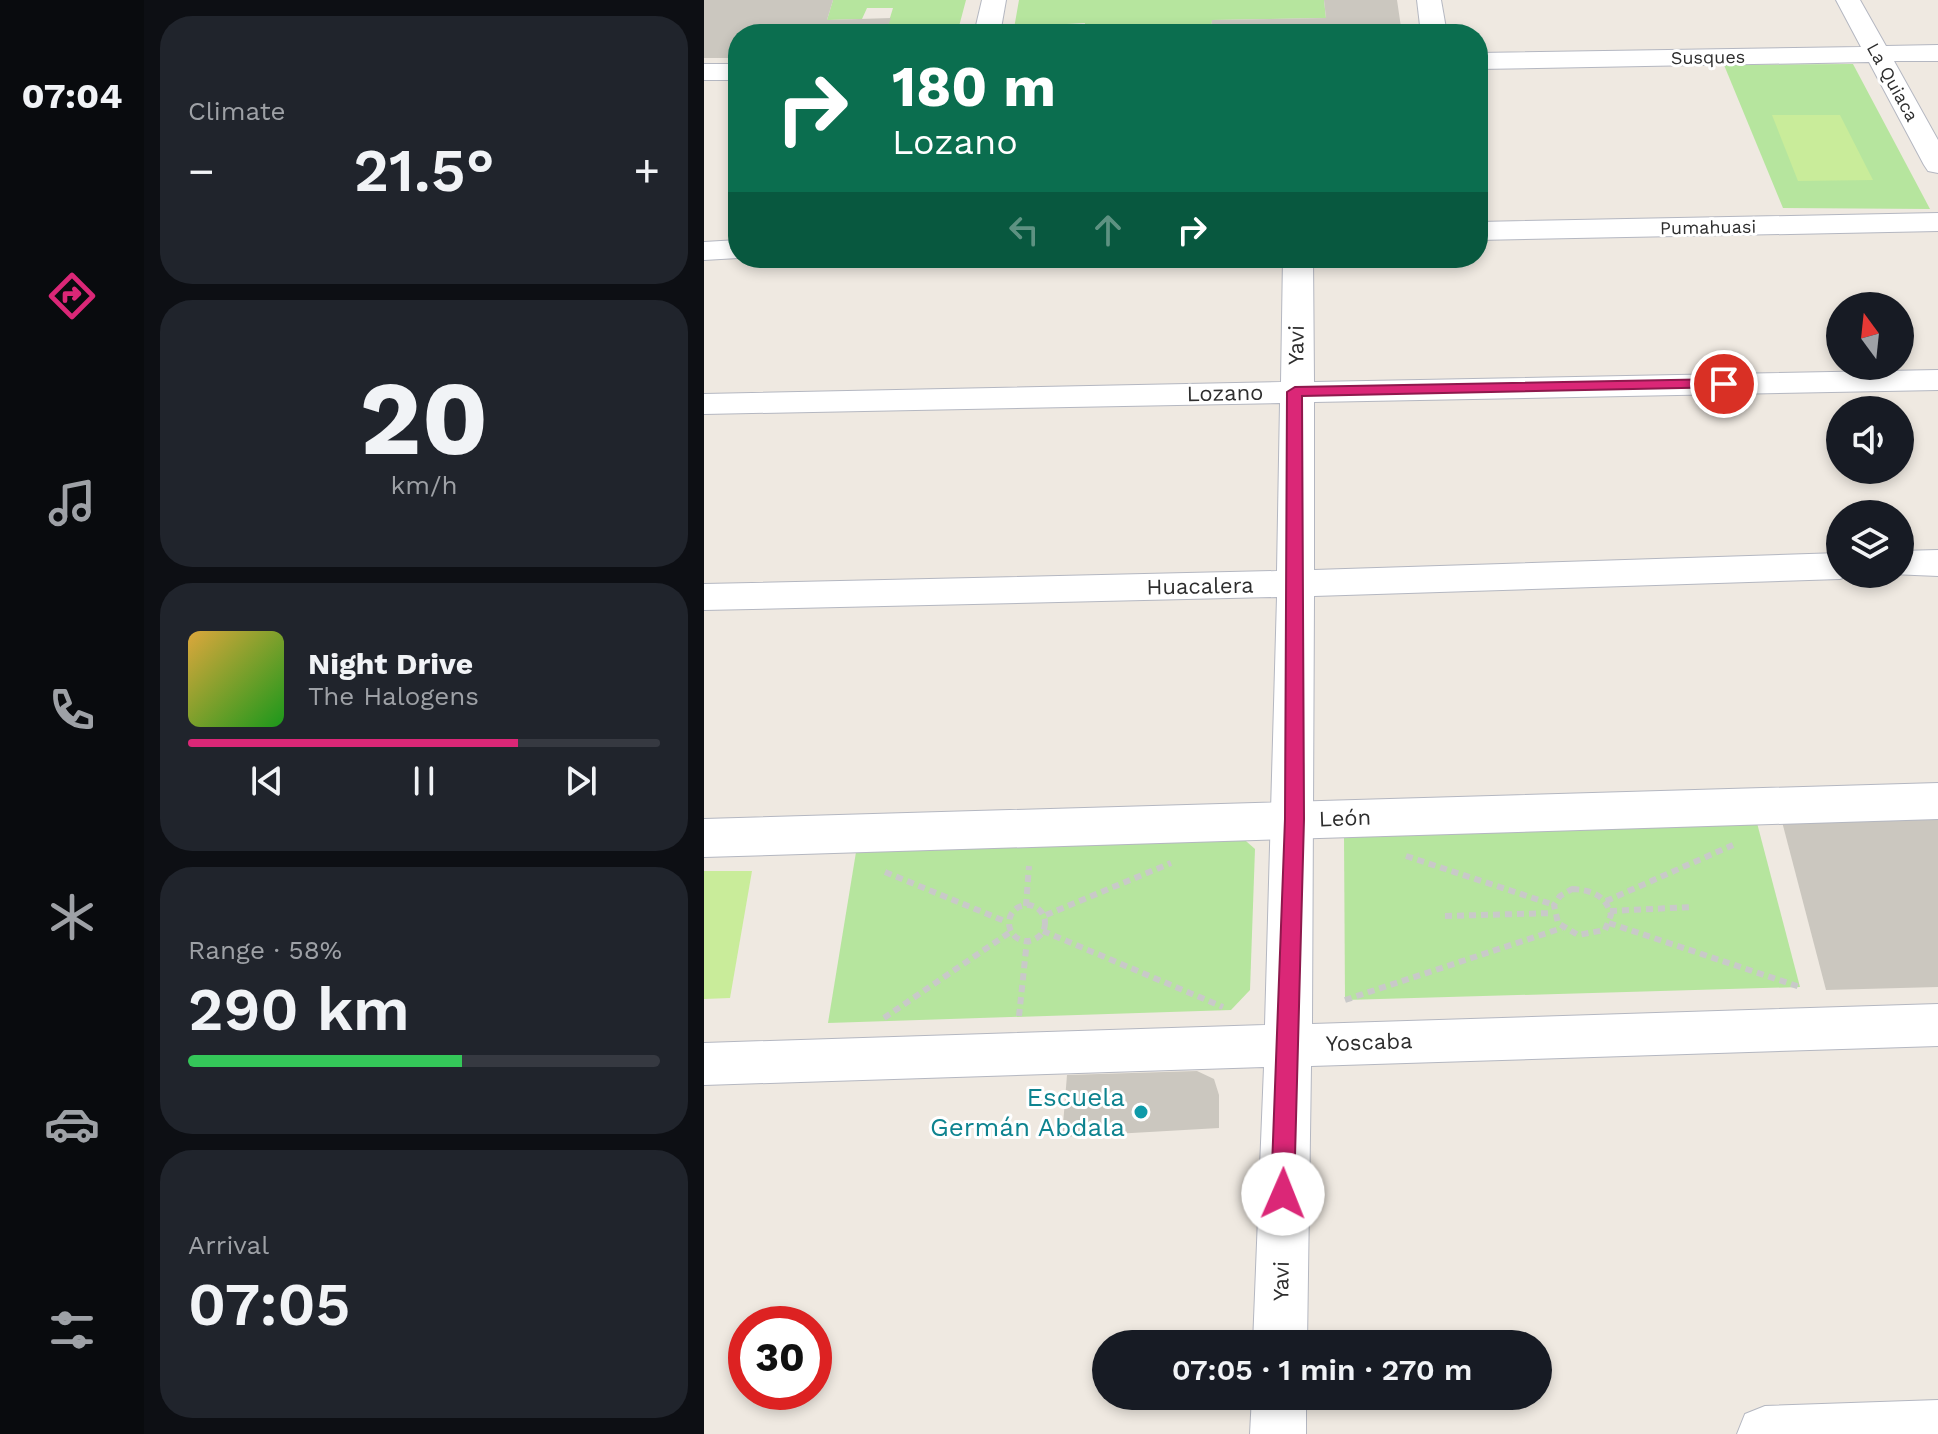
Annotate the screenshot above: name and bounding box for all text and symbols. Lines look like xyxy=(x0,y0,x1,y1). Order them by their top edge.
street label: La Quiaca xyxy=(1863,39,1923,125)
street label: Susques xyxy=(1671,46,1745,68)
text: 180 m xyxy=(892,54,1056,120)
icon: right xyxy=(760,56,864,160)
text: 07:04 xyxy=(22,75,122,117)
text: Climate xyxy=(188,96,286,126)
text: Lozano xyxy=(892,121,1018,163)
text: 21.5° xyxy=(353,135,495,206)
text: − xyxy=(188,145,215,197)
text: + xyxy=(633,145,660,197)
icon: left xyxy=(1002,208,1046,252)
icon: ahead xyxy=(1086,208,1130,252)
icon: right xyxy=(1170,208,1214,252)
street label: Pumahuasi xyxy=(1660,216,1756,238)
icon: directions xyxy=(44,268,100,324)
north arrow xyxy=(1826,292,1914,380)
map controls xyxy=(1826,292,1914,588)
street label: Yavi xyxy=(1283,325,1309,365)
pin xyxy=(1690,350,1758,418)
text: 20 xyxy=(360,357,488,479)
icon: arrive xyxy=(1702,362,1746,406)
street label: Lozano xyxy=(1186,380,1264,406)
button: sound xyxy=(1826,396,1914,484)
text: km/h xyxy=(391,470,457,500)
icon: music xyxy=(44,475,100,531)
button: layers xyxy=(1826,500,1914,588)
street label: Huacalera xyxy=(1146,573,1254,599)
text: Night Drive xyxy=(308,646,473,681)
text: The Halogens xyxy=(308,681,479,711)
icon: phone xyxy=(44,682,100,738)
icon: previous xyxy=(245,759,289,803)
icon: pause xyxy=(402,759,446,803)
icon: next xyxy=(559,759,603,803)
street label: León xyxy=(1318,805,1372,831)
icon: climate xyxy=(44,889,100,945)
text: Range · 58% xyxy=(188,935,342,965)
text: 290 km xyxy=(188,974,410,1045)
street label: Yoscaba xyxy=(1325,1028,1413,1056)
place label: Escuela Germán Abdala xyxy=(930,1082,1125,1142)
icon: car xyxy=(44,1096,100,1152)
marker: Escuela Germán Abdala xyxy=(1132,1103,1150,1121)
position arrow xyxy=(1241,1152,1325,1236)
text: Arrival xyxy=(188,1230,269,1260)
street label: Yavi xyxy=(1268,1261,1294,1301)
text: 07:05 xyxy=(188,1269,350,1340)
icon: filters xyxy=(44,1302,100,1358)
speed limit sign: 30 xyxy=(728,1306,832,1410)
text: 07:05 · 1 min · 270 m xyxy=(1172,1352,1472,1387)

